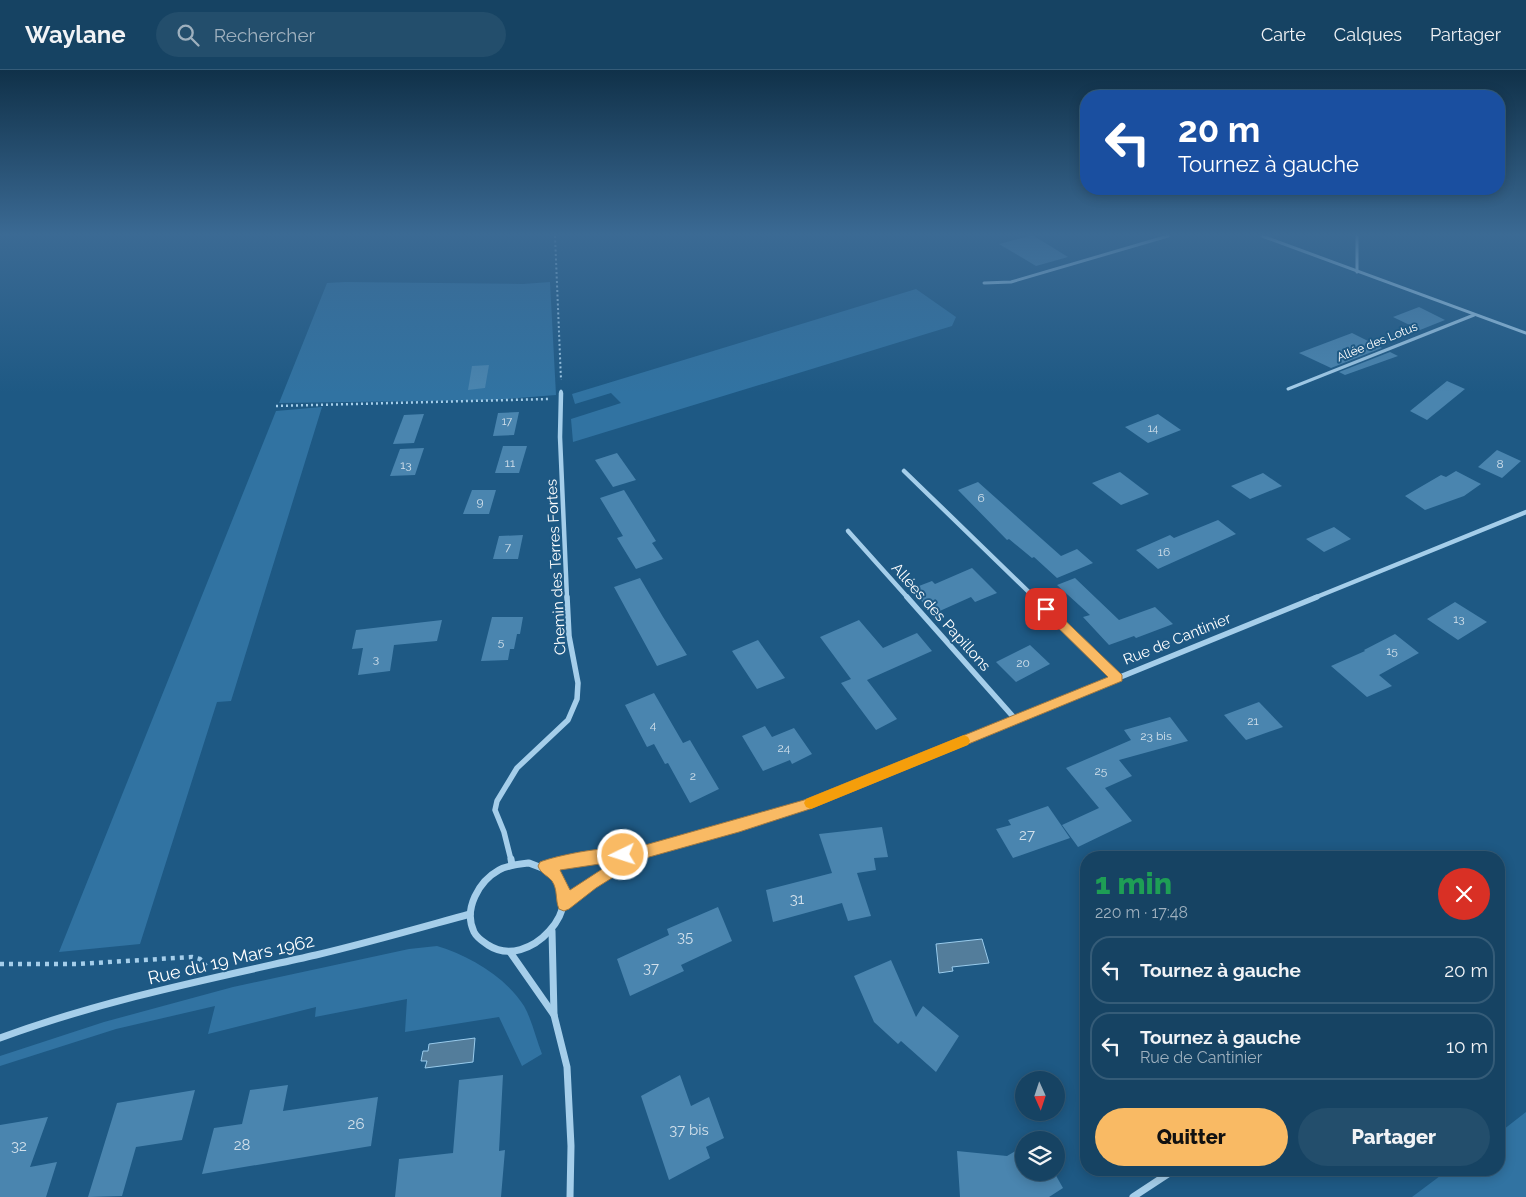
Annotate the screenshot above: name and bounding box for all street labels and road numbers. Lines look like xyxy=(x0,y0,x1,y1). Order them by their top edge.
street label: Allée des Lotus xyxy=(1335,319,1420,365)
street label: Chemin des Terres Fortes xyxy=(542,479,570,655)
street label: Allées des Papillons xyxy=(888,559,994,675)
street label: Rue de Cantinier xyxy=(1120,609,1234,669)
street label: Rue du 19 Mars 1962 xyxy=(146,930,316,988)

